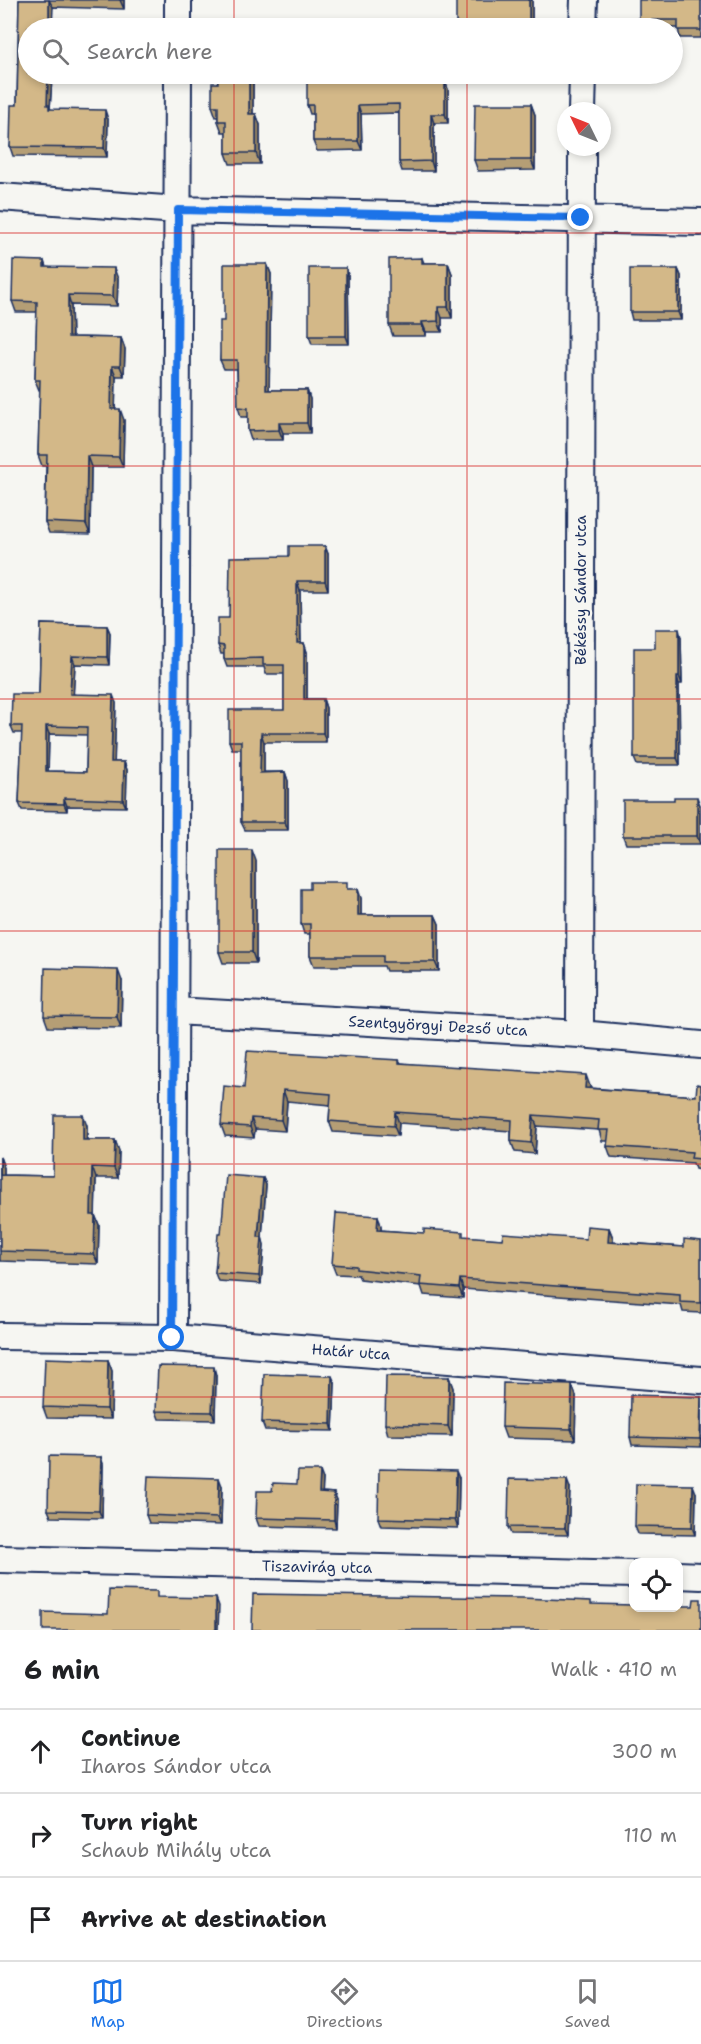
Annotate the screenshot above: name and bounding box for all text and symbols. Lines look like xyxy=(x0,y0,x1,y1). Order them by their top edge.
search box xyxy=(18,18,683,84)
icon: search xyxy=(39,35,72,68)
text: Search here xyxy=(87,37,213,66)
north arrow xyxy=(557,102,611,156)
route end xyxy=(567,204,593,230)
street label: Békéssy Sándor utca xyxy=(571,514,591,665)
street label: Szentgyörgyi Dezső utca xyxy=(348,1011,529,1041)
route start xyxy=(158,1324,184,1350)
street label: Határ utca xyxy=(311,1339,392,1365)
street label: Tiszavirág utca xyxy=(262,1556,373,1578)
map controls xyxy=(629,1558,683,1612)
button: locate xyxy=(629,1558,683,1612)
text: 6 min xyxy=(24,1652,100,1687)
text: Walk · 410 m xyxy=(551,1656,677,1682)
text: Continue xyxy=(81,1724,181,1753)
icon: ahead xyxy=(24,1735,57,1768)
text: 300 m xyxy=(611,1738,677,1764)
text: Iharos Sándor utca xyxy=(81,1753,271,1779)
text: Turn right xyxy=(81,1808,198,1837)
icon: right xyxy=(24,1819,57,1852)
text: 110 m xyxy=(623,1822,677,1848)
text: Schaub Mihály utca xyxy=(81,1837,271,1863)
icon: arrive xyxy=(24,1903,57,1936)
text: Arrive at destination xyxy=(81,1905,327,1934)
tab: Map xyxy=(91,1975,125,2032)
tab: Directions xyxy=(307,1975,383,2032)
tab: Saved xyxy=(565,1975,610,2032)

